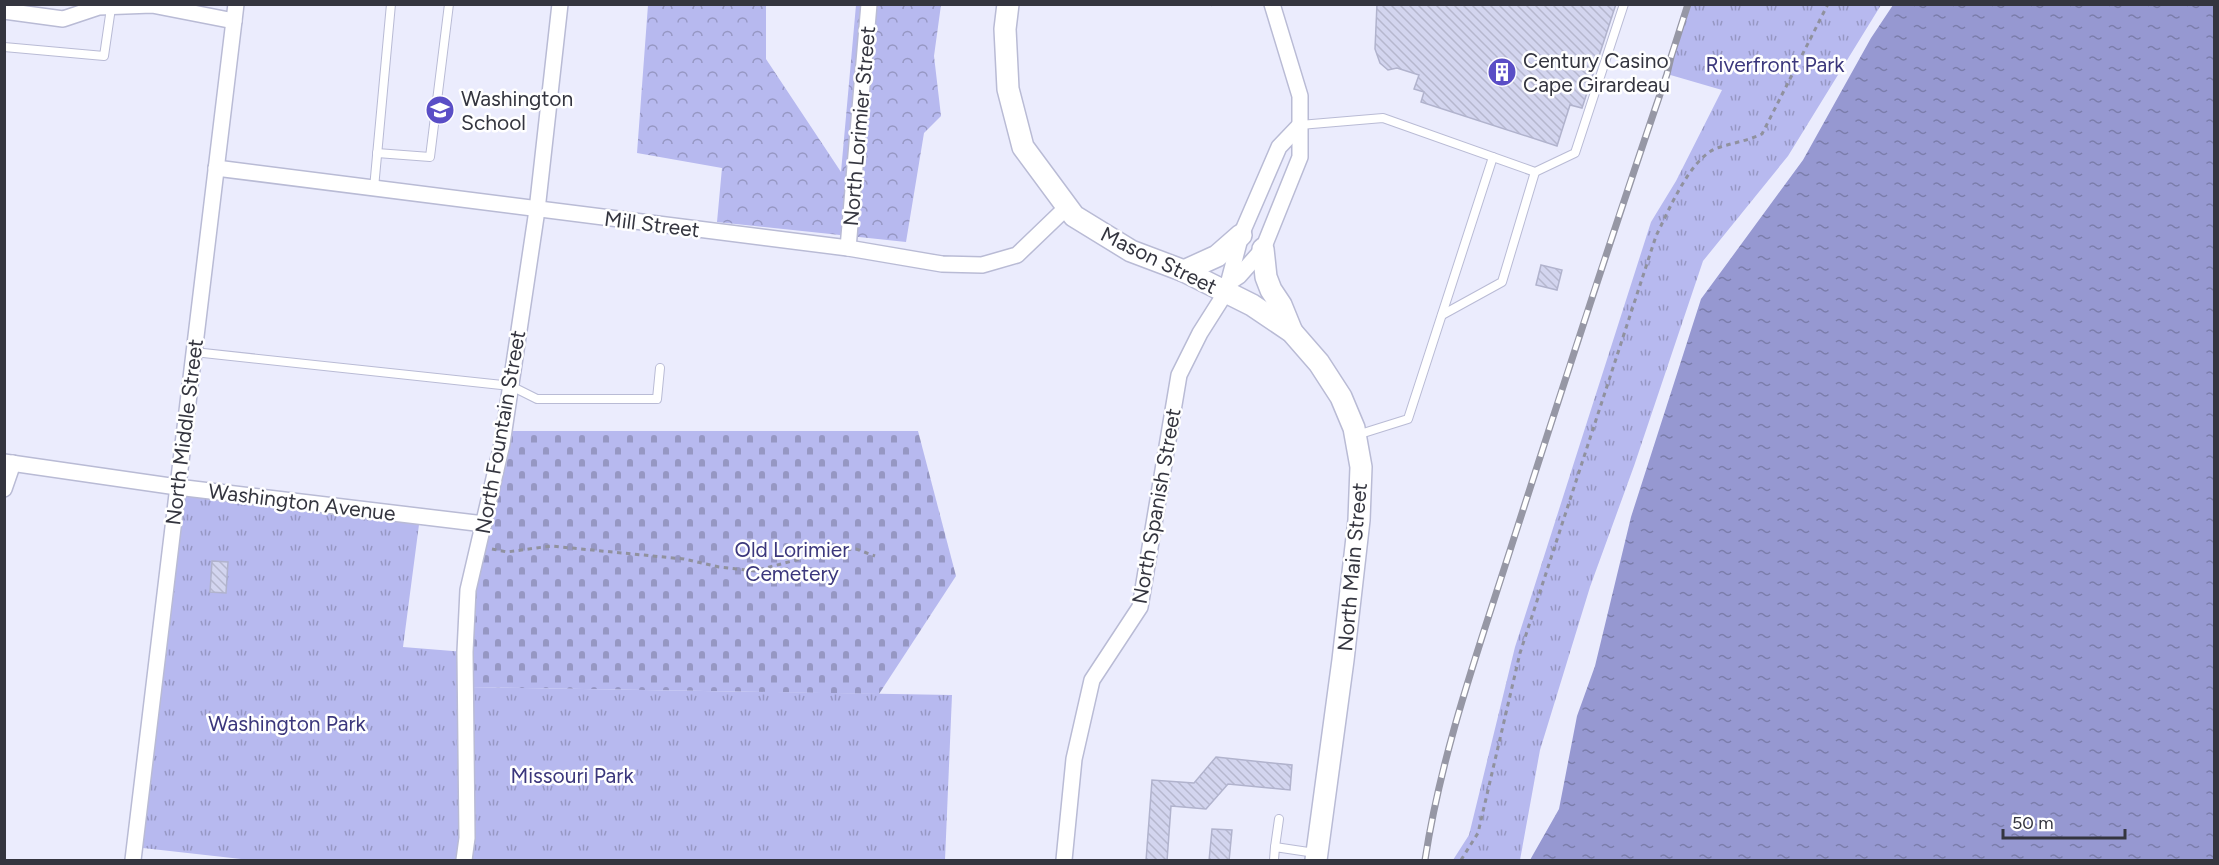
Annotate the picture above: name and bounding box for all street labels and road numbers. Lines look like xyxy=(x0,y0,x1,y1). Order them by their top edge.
street label: North Lorimier Street xyxy=(838,25,880,227)
street label: Mill Street xyxy=(603,206,701,242)
street label: Mason Street xyxy=(1097,221,1221,299)
street label: North Fountain Street xyxy=(470,328,530,536)
street label: North Middle Street xyxy=(160,337,208,527)
street label: North Spanish Street xyxy=(1126,406,1186,606)
street label: Washington Avenue xyxy=(207,478,397,526)
street label: North Main Street xyxy=(1332,481,1372,652)

